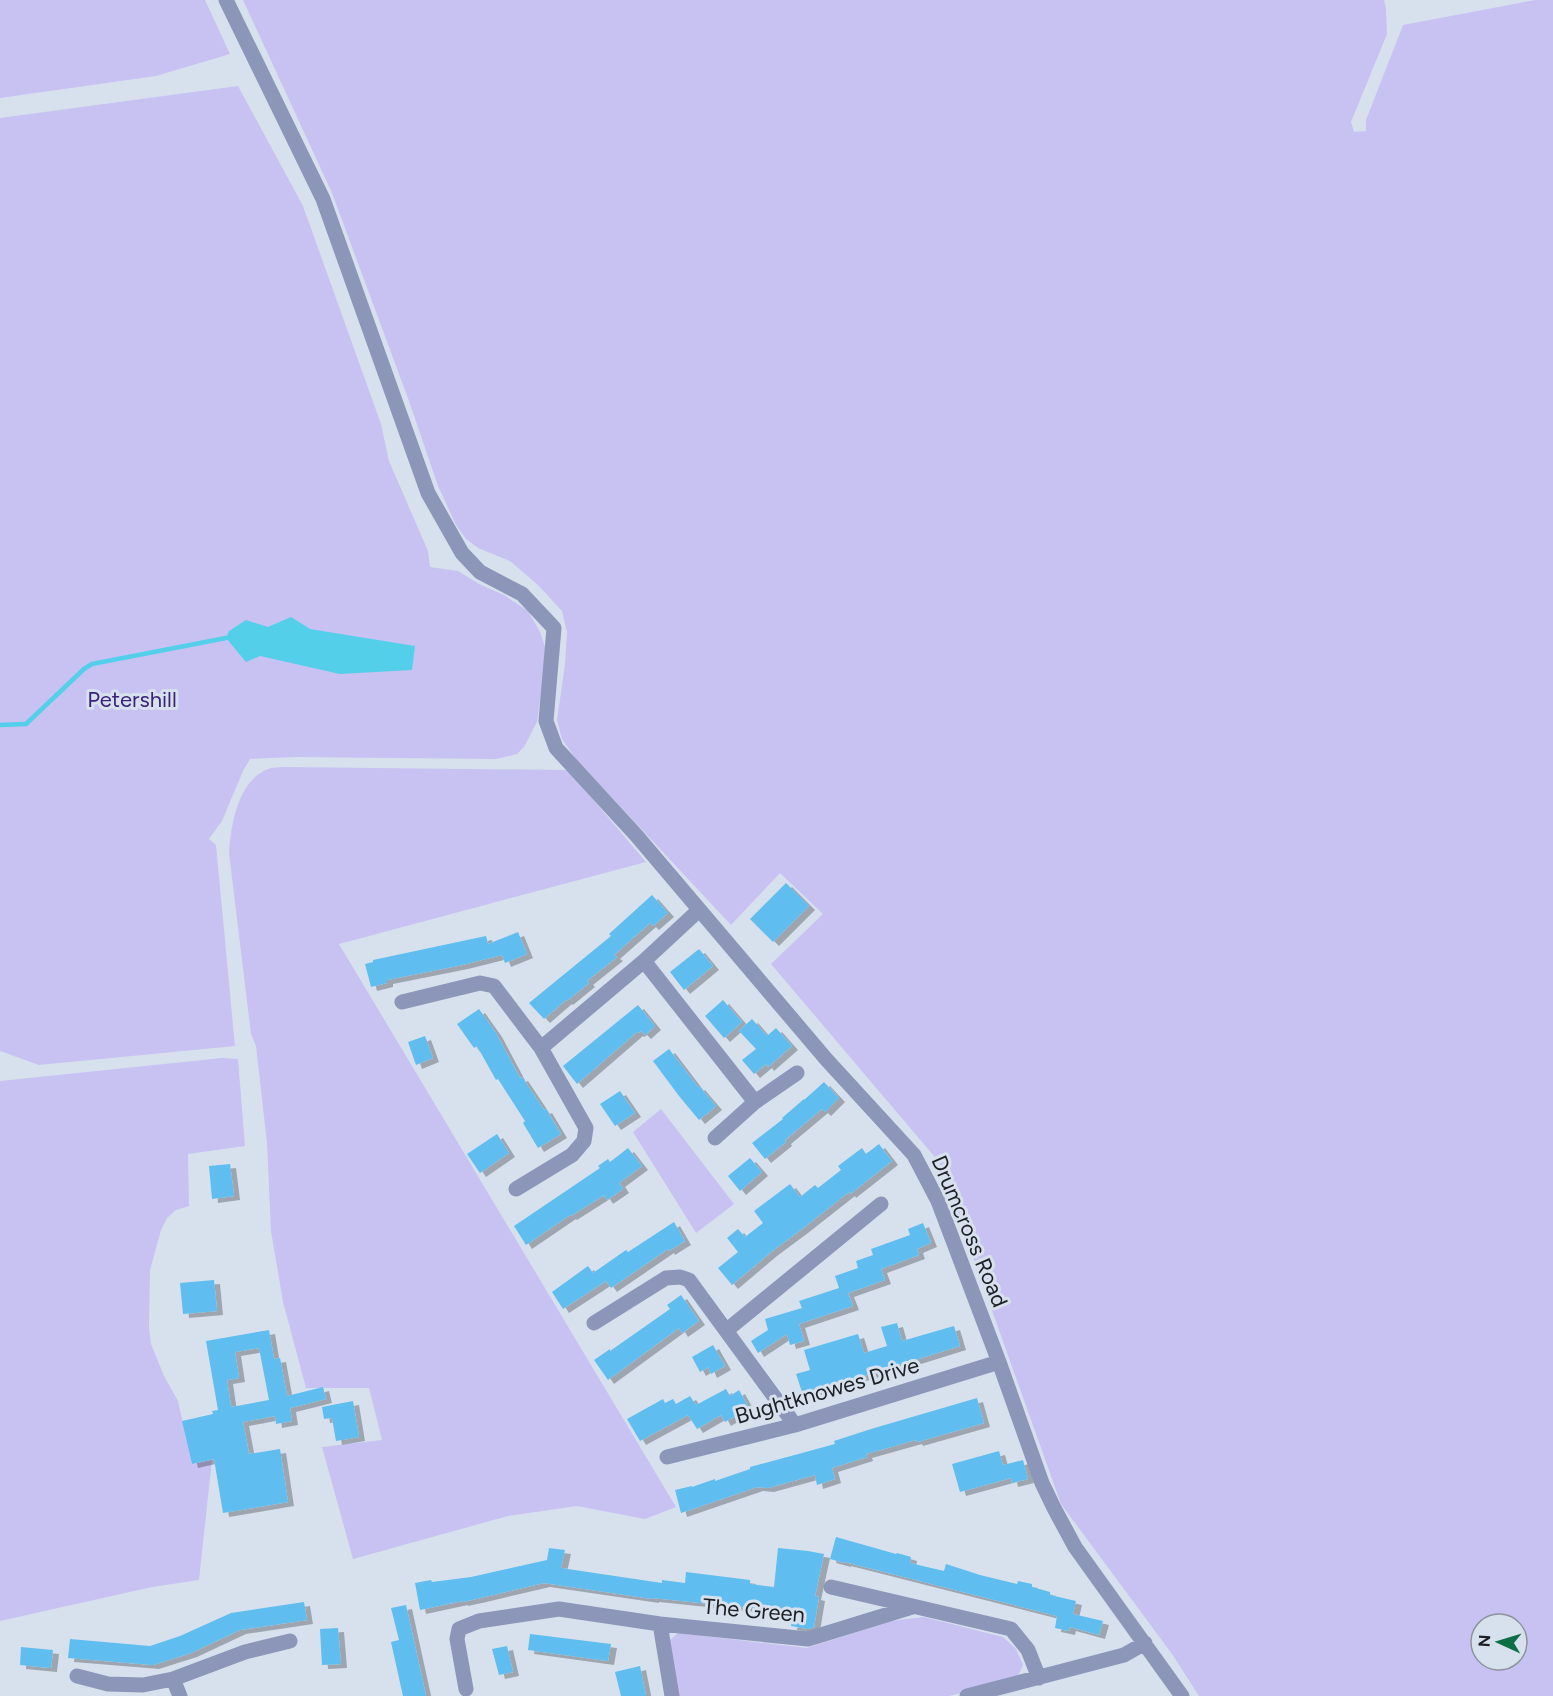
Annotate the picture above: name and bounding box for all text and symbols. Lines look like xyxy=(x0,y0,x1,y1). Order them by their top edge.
park label: Petershill xyxy=(87,686,177,713)
street label: Drumcross Road xyxy=(925,1151,1014,1311)
street label: Bughtknowes Drive xyxy=(732,1351,922,1430)
street label: The Green xyxy=(702,1593,806,1628)
north arrow xyxy=(1469,1612,1529,1672)
text: N xyxy=(1475,1634,1494,1648)

